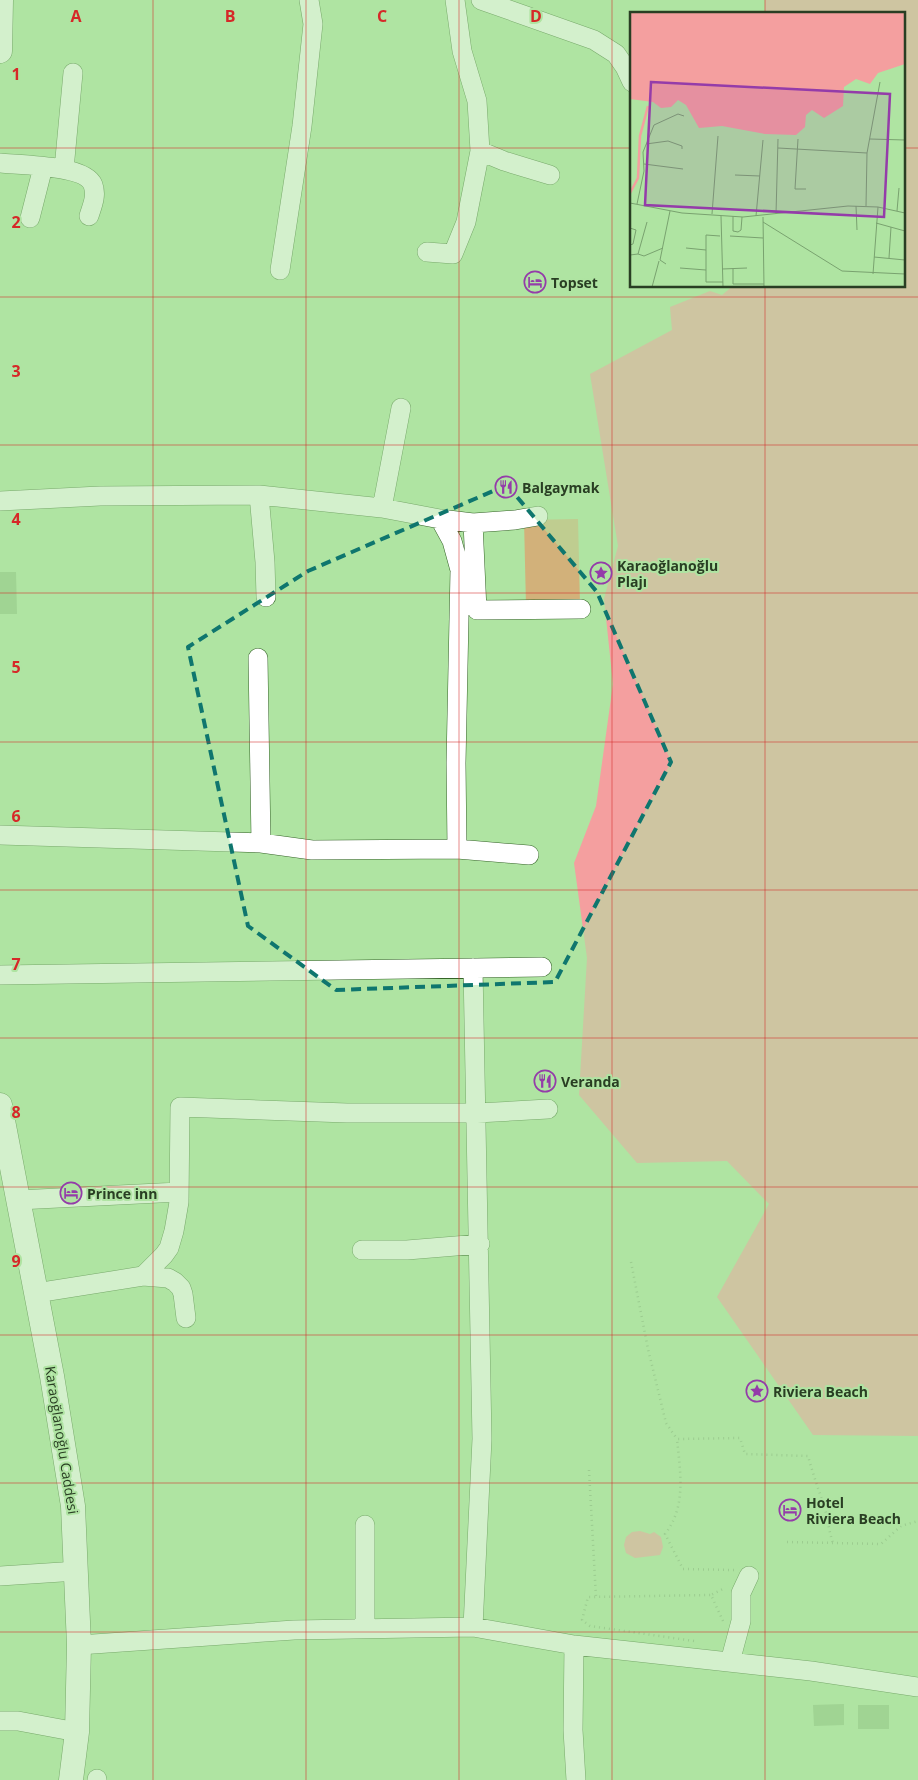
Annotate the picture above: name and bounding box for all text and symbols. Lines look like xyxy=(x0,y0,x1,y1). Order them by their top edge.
text: A xyxy=(70,5,82,27)
text: B xyxy=(225,5,235,27)
text: C xyxy=(377,5,387,27)
text: D xyxy=(530,5,542,27)
inset map xyxy=(630,12,906,288)
text: 1 xyxy=(11,63,21,85)
text: 2 xyxy=(11,211,21,233)
hotel icon: Topset xyxy=(523,270,547,294)
place label: Topset xyxy=(551,273,598,292)
text: 3 xyxy=(11,360,21,382)
restaurant icon: Balgaymak xyxy=(494,475,518,499)
place label: Balgaymak xyxy=(522,478,600,497)
text: 4 xyxy=(11,508,21,530)
place label: Karaoğlanoğlu Plajı xyxy=(617,556,718,591)
place icon: Karaoğlanoğlu Plajı xyxy=(589,561,613,585)
text: 5 xyxy=(11,656,21,678)
text: 6 xyxy=(11,805,21,827)
text: 7 xyxy=(11,953,21,975)
restaurant icon: Veranda xyxy=(533,1069,557,1093)
place label: Veranda xyxy=(561,1072,620,1091)
text: 8 xyxy=(11,1101,21,1123)
hotel icon: Prince inn xyxy=(59,1181,83,1205)
place label: Prince inn xyxy=(87,1184,157,1203)
text: 9 xyxy=(11,1250,21,1272)
street label: Karaoğlanoğlu Caddesi xyxy=(41,1365,83,1515)
place icon: Riviera Beach xyxy=(745,1379,769,1403)
place label: Riviera Beach xyxy=(773,1382,868,1401)
place label: Hotel Riviera Beach xyxy=(806,1493,901,1528)
hotel icon: Hotel Riviera Beach xyxy=(778,1498,802,1522)

